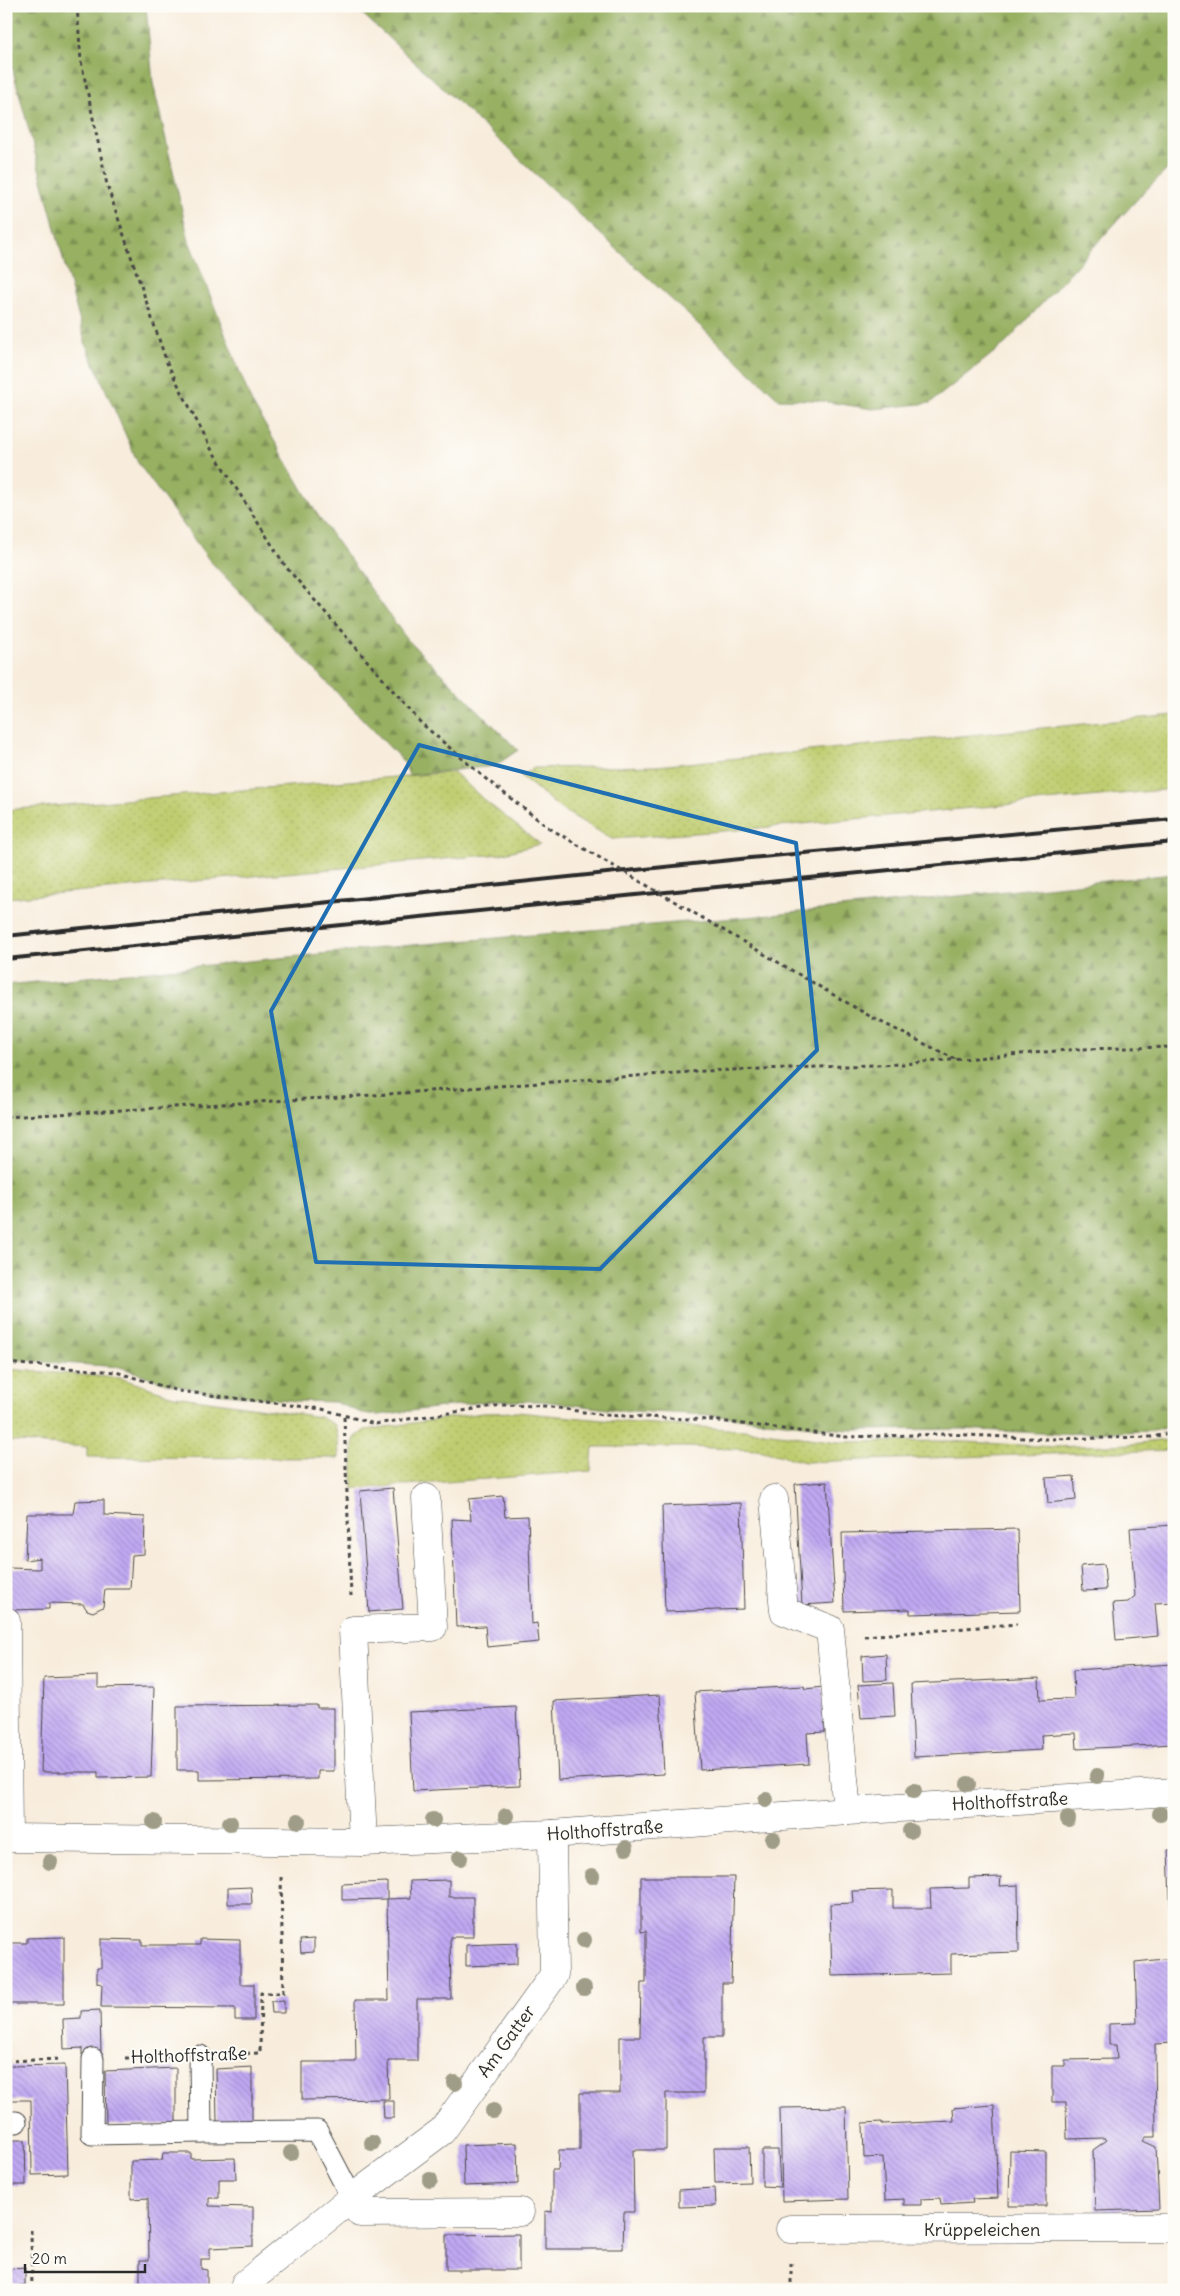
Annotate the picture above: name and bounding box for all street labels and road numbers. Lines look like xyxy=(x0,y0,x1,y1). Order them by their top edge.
street label: Holthoffstraße xyxy=(951,1786,1069,1816)
street label: Holthoffstraße xyxy=(546,1814,664,1846)
street label: Am Gatter xyxy=(472,2000,540,2082)
street label: Holthoffstraße xyxy=(130,2041,248,2069)
street label: Krüppeleichen xyxy=(924,2218,1040,2241)

